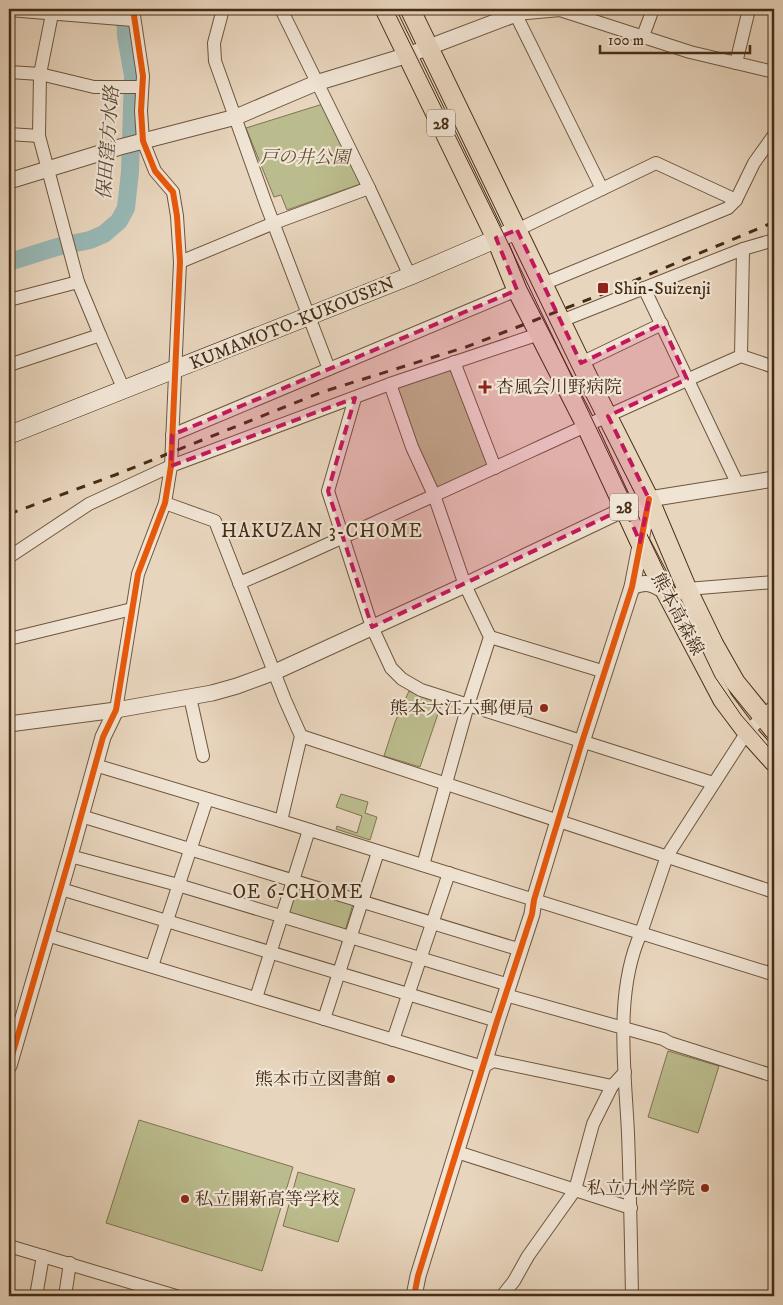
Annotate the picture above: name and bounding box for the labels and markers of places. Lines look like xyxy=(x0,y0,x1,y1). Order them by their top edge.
place label: Shin-Suizenji xyxy=(614,278,711,300)
marker: Shin-Suizenji xyxy=(596,281,610,295)
place label: 杏風会川野病院 xyxy=(496,377,622,399)
marker: 杏風会川野病院 xyxy=(478,380,492,394)
place label: 熊本大江六郵便局 xyxy=(390,698,534,720)
marker: 熊本大江六郵便局 xyxy=(538,702,550,714)
place label: 熊本市立図書館 xyxy=(255,1069,381,1091)
marker: 熊本市立図書館 xyxy=(385,1073,397,1085)
place label: 私立九州学院 xyxy=(587,1178,695,1200)
marker: 私立九州学院 xyxy=(699,1182,711,1194)
place label: 私立開新高等学校 xyxy=(195,1189,339,1211)
marker: 私立開新高等学校 xyxy=(179,1193,191,1205)

